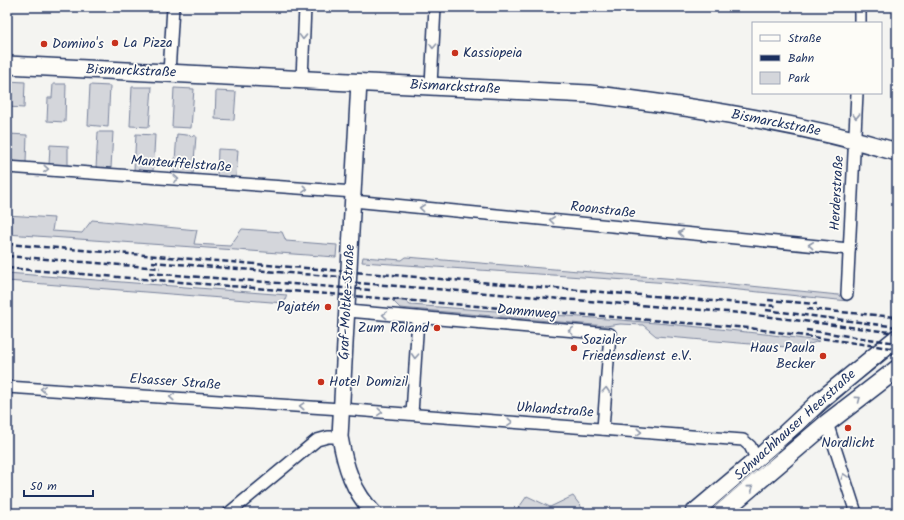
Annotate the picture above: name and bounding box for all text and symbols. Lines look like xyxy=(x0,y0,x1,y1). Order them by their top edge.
legend xyxy=(752,22,882,94)
text: Straße xyxy=(788,29,822,48)
place label: La Pizza xyxy=(123,32,173,54)
place label: Domino's xyxy=(52,33,104,55)
one-way arrow xyxy=(299,34,308,40)
marker: La Pizza xyxy=(110,38,120,48)
marker: Domino's xyxy=(39,39,49,49)
place label: Kassiopeia xyxy=(463,42,522,64)
one-way arrow xyxy=(429,43,437,49)
marker: Kassiopeia xyxy=(450,48,460,58)
text: Bahn xyxy=(788,49,814,68)
street label: Bismarckstraße xyxy=(85,58,177,84)
text: Park xyxy=(788,69,810,88)
street label: Bismarckstraße xyxy=(409,74,501,100)
street label: Bismarckstraße xyxy=(730,104,823,143)
one-way arrow xyxy=(852,113,860,119)
street label: Manteuffelstraße xyxy=(130,150,233,179)
street label: Herderstraße xyxy=(824,154,850,231)
one-way arrow xyxy=(43,165,49,174)
one-way arrow xyxy=(173,174,179,183)
one-way arrow xyxy=(302,184,308,193)
street label: Roonstraße xyxy=(569,196,637,224)
one-way arrow xyxy=(419,203,425,212)
one-way arrow xyxy=(549,216,555,225)
one-way arrow xyxy=(678,228,684,237)
one-way arrow xyxy=(808,241,814,250)
street label: Graf-Moltke-Straße xyxy=(333,243,361,360)
place label: Pajatén xyxy=(277,296,320,318)
street label: Dammweg xyxy=(496,298,558,326)
marker: Pajatén xyxy=(323,302,333,312)
one-way arrow xyxy=(382,310,389,319)
place label: Zum Roland xyxy=(358,317,430,339)
marker: Zum Roland xyxy=(432,323,442,333)
one-way arrow xyxy=(568,327,574,336)
place label: Sozialer Friedensdienst e.V. xyxy=(582,329,692,367)
place label: Haus Paula Becker xyxy=(750,337,816,375)
marker: Sozialer Friedensdienst e.V. xyxy=(569,343,579,353)
marker: Haus Paula Becker xyxy=(818,351,828,361)
one-way arrow xyxy=(411,353,420,359)
street label: Schwachhauser Heerstraße xyxy=(729,364,862,486)
street label: Elsasser Straße xyxy=(129,368,222,396)
place label: Hotel Domizil xyxy=(329,371,409,393)
marker: Hotel Domizil xyxy=(316,377,326,387)
one-way arrow xyxy=(40,385,46,393)
one-way arrow xyxy=(601,387,610,393)
one-way arrow xyxy=(169,393,176,402)
street label: Uhlandstraße xyxy=(516,396,595,424)
one-way arrow xyxy=(854,397,861,404)
one-way arrow xyxy=(299,402,305,411)
one-way arrow xyxy=(377,407,383,416)
one-way arrow xyxy=(507,417,513,426)
marker: Nordlicht xyxy=(843,423,853,433)
one-way arrow xyxy=(636,427,642,436)
place label: Nordlicht xyxy=(821,432,875,454)
scale bar xyxy=(24,472,93,498)
one-way arrow xyxy=(840,473,849,480)
text: 50 m xyxy=(30,477,57,496)
one-way arrow xyxy=(746,485,753,492)

